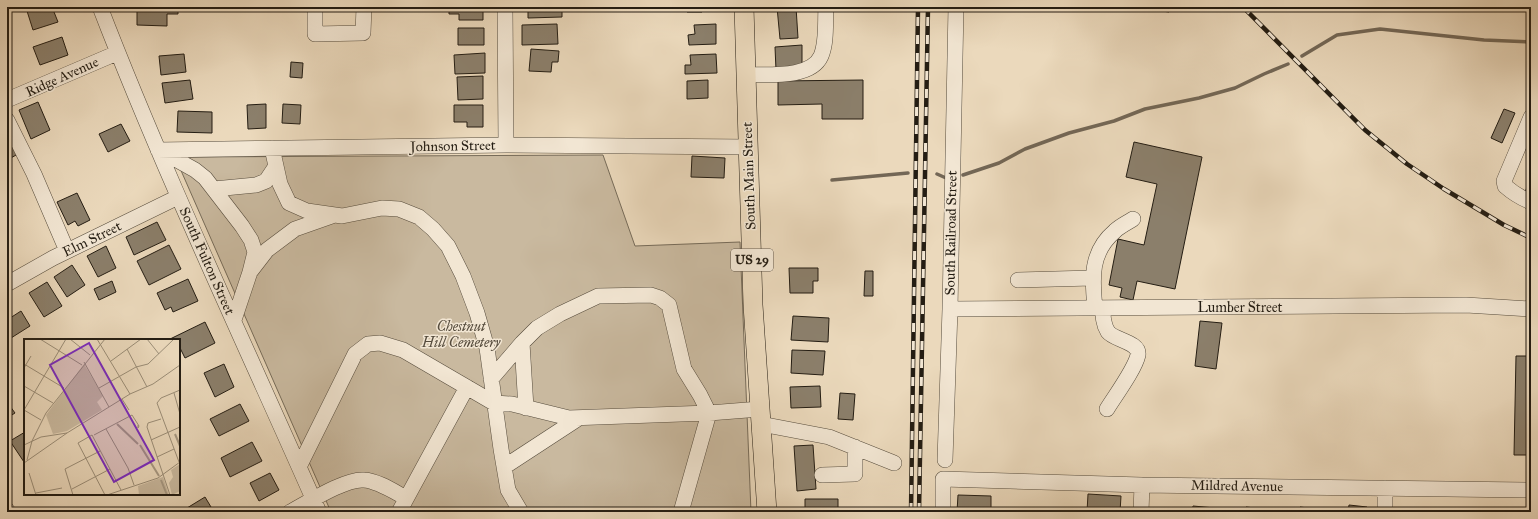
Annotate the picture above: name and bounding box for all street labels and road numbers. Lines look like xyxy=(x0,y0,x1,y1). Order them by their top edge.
street label: Ridge Avenue xyxy=(23,53,101,101)
street label: South Main Street xyxy=(739,122,759,230)
street label: Johnson Street xyxy=(408,137,496,156)
street label: South Railroad Street xyxy=(941,170,961,296)
street label: South Fulton Street xyxy=(176,205,238,318)
street label: Elm Street xyxy=(60,217,124,261)
road number: US 29 xyxy=(731,249,773,271)
street label: Lumber Street xyxy=(1197,299,1283,316)
street label: Mildred Avenue xyxy=(1191,477,1283,495)

